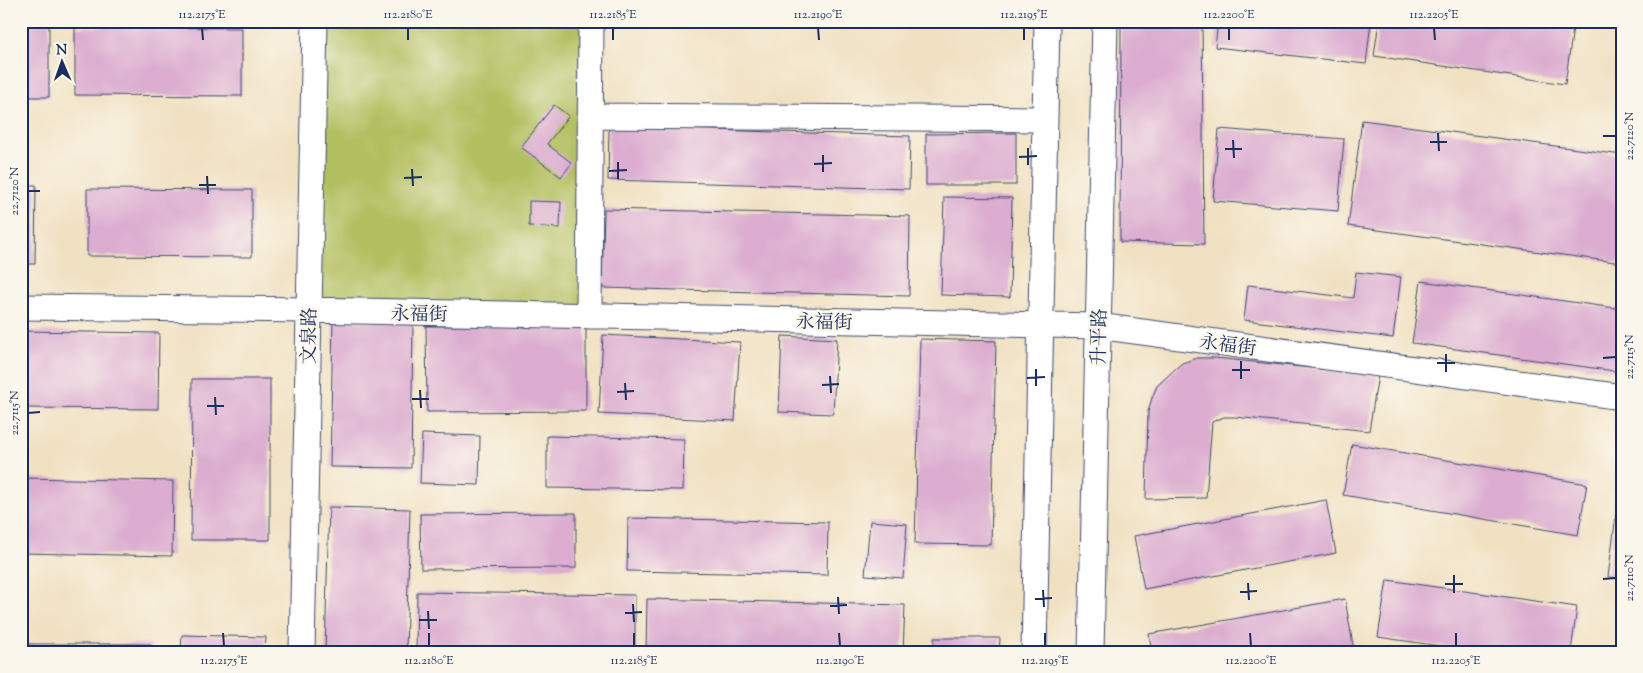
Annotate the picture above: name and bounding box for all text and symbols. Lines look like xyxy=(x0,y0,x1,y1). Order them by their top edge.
text: 112.2175°E xyxy=(179,6,226,24)
text: 112.2180°E xyxy=(384,6,433,24)
text: 112.2185°E xyxy=(590,6,637,24)
text: 112.2190°E xyxy=(794,6,843,24)
text: 112.2195°E xyxy=(1001,6,1048,24)
text: 112.2200°E xyxy=(1204,6,1255,24)
text: 112.2205°E xyxy=(1410,6,1459,24)
north arrow xyxy=(38,38,88,88)
text: N xyxy=(56,41,68,61)
text: 22.7120°N xyxy=(1621,111,1639,160)
text: 22.7120°N xyxy=(6,166,24,215)
street label: 永福街 xyxy=(390,302,448,329)
street label: 文泉路 xyxy=(297,307,324,365)
street label: 升平路 xyxy=(1087,308,1114,366)
street label: 永福街 xyxy=(795,310,853,337)
street label: 永福街 xyxy=(1198,329,1258,364)
text: 22.7115°N xyxy=(1621,334,1639,380)
text: 22.7115°N xyxy=(6,390,24,436)
text: 22.7110°N xyxy=(1621,554,1639,602)
text: 112.2175°E xyxy=(201,652,248,670)
text: 112.2180°E xyxy=(405,652,454,670)
text: 112.2185°E xyxy=(611,652,658,670)
text: 112.2190°E xyxy=(816,652,865,670)
text: 112.2195°E xyxy=(1022,652,1069,670)
text: 112.2200°E xyxy=(1226,652,1277,670)
text: 112.2205°E xyxy=(1432,652,1481,670)

